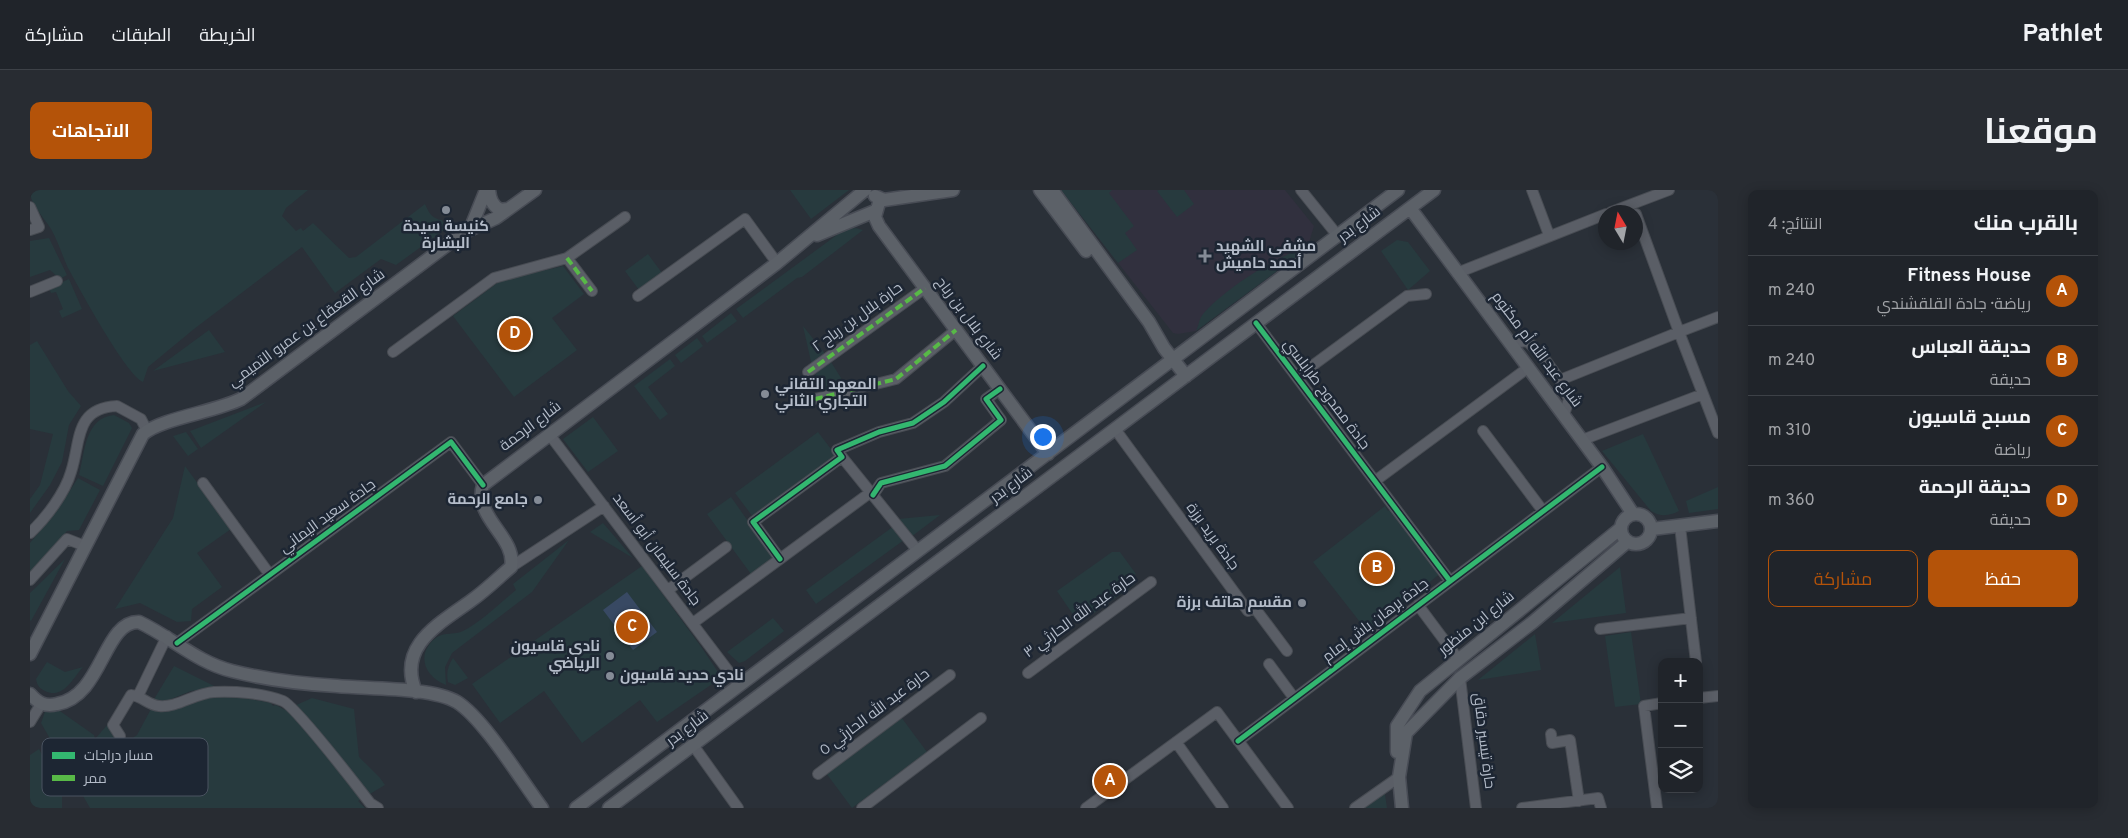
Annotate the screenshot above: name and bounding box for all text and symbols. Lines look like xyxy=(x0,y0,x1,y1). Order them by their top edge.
text: Pathlet xyxy=(2022,20,2103,50)
text: مشاركة xyxy=(25,25,84,48)
text: الطبقات xyxy=(112,25,171,48)
text: الخريطة xyxy=(199,25,256,48)
button: الاتجاهات xyxy=(30,102,152,159)
text: موقعنا xyxy=(1984,112,2098,156)
street label: شارع بدر xyxy=(1334,203,1385,248)
marker: كنيسة سيدة البشارة xyxy=(440,204,452,216)
north arrow xyxy=(1598,205,1643,250)
text: بالقرب منك xyxy=(1974,211,2078,238)
text: النتائج: 4 xyxy=(1768,215,1822,235)
place label: كنيسة سيدة البشارة xyxy=(403,218,489,254)
place label: مشفى الشهيد أحمد حاميش xyxy=(1216,238,1316,274)
marker: مشفى الشهيد أحمد حاميش xyxy=(1198,249,1212,263)
text: Fitness House xyxy=(1907,264,2031,288)
street label: شارع القعقاع بن عمرو التميمي xyxy=(225,266,390,393)
street label: شارع بلال بن رباح xyxy=(931,274,1005,364)
street label: حارة بلال بن رباح ٢ xyxy=(809,279,907,357)
text: 240 m xyxy=(1768,281,1815,301)
text: A xyxy=(2056,281,2068,301)
street label: شارع عبد اللّه أم مكتوم xyxy=(1486,287,1587,412)
text: رياضة · جادة القلقشندي xyxy=(1877,295,2031,315)
pin: D xyxy=(499,315,531,353)
street label: جادة ممدوح طرابلسي xyxy=(1277,336,1374,455)
text: حديقة العباس xyxy=(1911,336,2031,360)
text: 240 m xyxy=(1768,351,1815,371)
text: B xyxy=(2056,351,2068,371)
text: حديقة xyxy=(1990,371,2031,391)
place label: المعهد التقاني التجاري الثاني xyxy=(775,376,877,413)
marker: المعهد التقاني التجاري الثاني xyxy=(759,388,771,400)
street label: شارع الرحمة xyxy=(496,398,566,456)
text: مسبح قاسيون xyxy=(1908,406,2031,430)
text: 310 m xyxy=(1768,421,1811,441)
text: C xyxy=(2057,421,2067,441)
your location xyxy=(1030,424,1056,450)
text: رياضة xyxy=(1994,441,2031,461)
street label: شارع بدر xyxy=(986,464,1037,509)
street label: جادة سعيد اليماني xyxy=(276,476,381,559)
text: حديقة الرحمة xyxy=(1919,476,2031,500)
street label: جادة سليمان أبو أسعد xyxy=(607,489,706,610)
place label: جامع الرحمة xyxy=(447,491,528,510)
text: 360 m xyxy=(1768,491,1815,511)
text: D xyxy=(2056,491,2068,511)
marker: جامع الرحمة xyxy=(532,494,544,506)
street label: جادة بريد برزة xyxy=(1181,500,1243,574)
text: حديقة xyxy=(1990,511,2031,531)
pin: B xyxy=(1361,549,1393,587)
button: مشاركة xyxy=(1768,550,1918,607)
button: حفظ xyxy=(1928,550,2078,607)
street label: حارة عبد الله الحارثي ٣ xyxy=(1019,567,1140,664)
street label: جادة برهان باش إمام xyxy=(1319,575,1433,667)
street label: شارع ابن منظور xyxy=(1434,588,1519,661)
place label: مقسم هاتف برزة xyxy=(1177,594,1292,613)
marker: مقسم هاتف برزة xyxy=(1296,597,1308,609)
pin: C xyxy=(616,608,648,646)
place label: نادي قاسيون الرياضي xyxy=(511,638,600,674)
marker: نادي قاسيون الرياضي xyxy=(604,650,616,662)
map controls xyxy=(1658,658,1703,793)
button: + xyxy=(1658,658,1703,703)
street label: حارة عبد الله الحارثي ٥ xyxy=(815,664,935,762)
place label: نادي حديد قاسيون xyxy=(620,667,744,687)
marker: نادي حديد قاسيون xyxy=(604,670,616,682)
street label: حارة تيسير دقاق xyxy=(1468,692,1498,790)
button: − xyxy=(1658,703,1703,748)
street label: شارع بدر xyxy=(662,707,713,752)
legend xyxy=(42,738,208,796)
text: مسار دراجات xyxy=(84,748,153,765)
button: layers xyxy=(1658,748,1703,793)
pin: A xyxy=(1094,762,1126,800)
text: ممر xyxy=(83,771,107,788)

